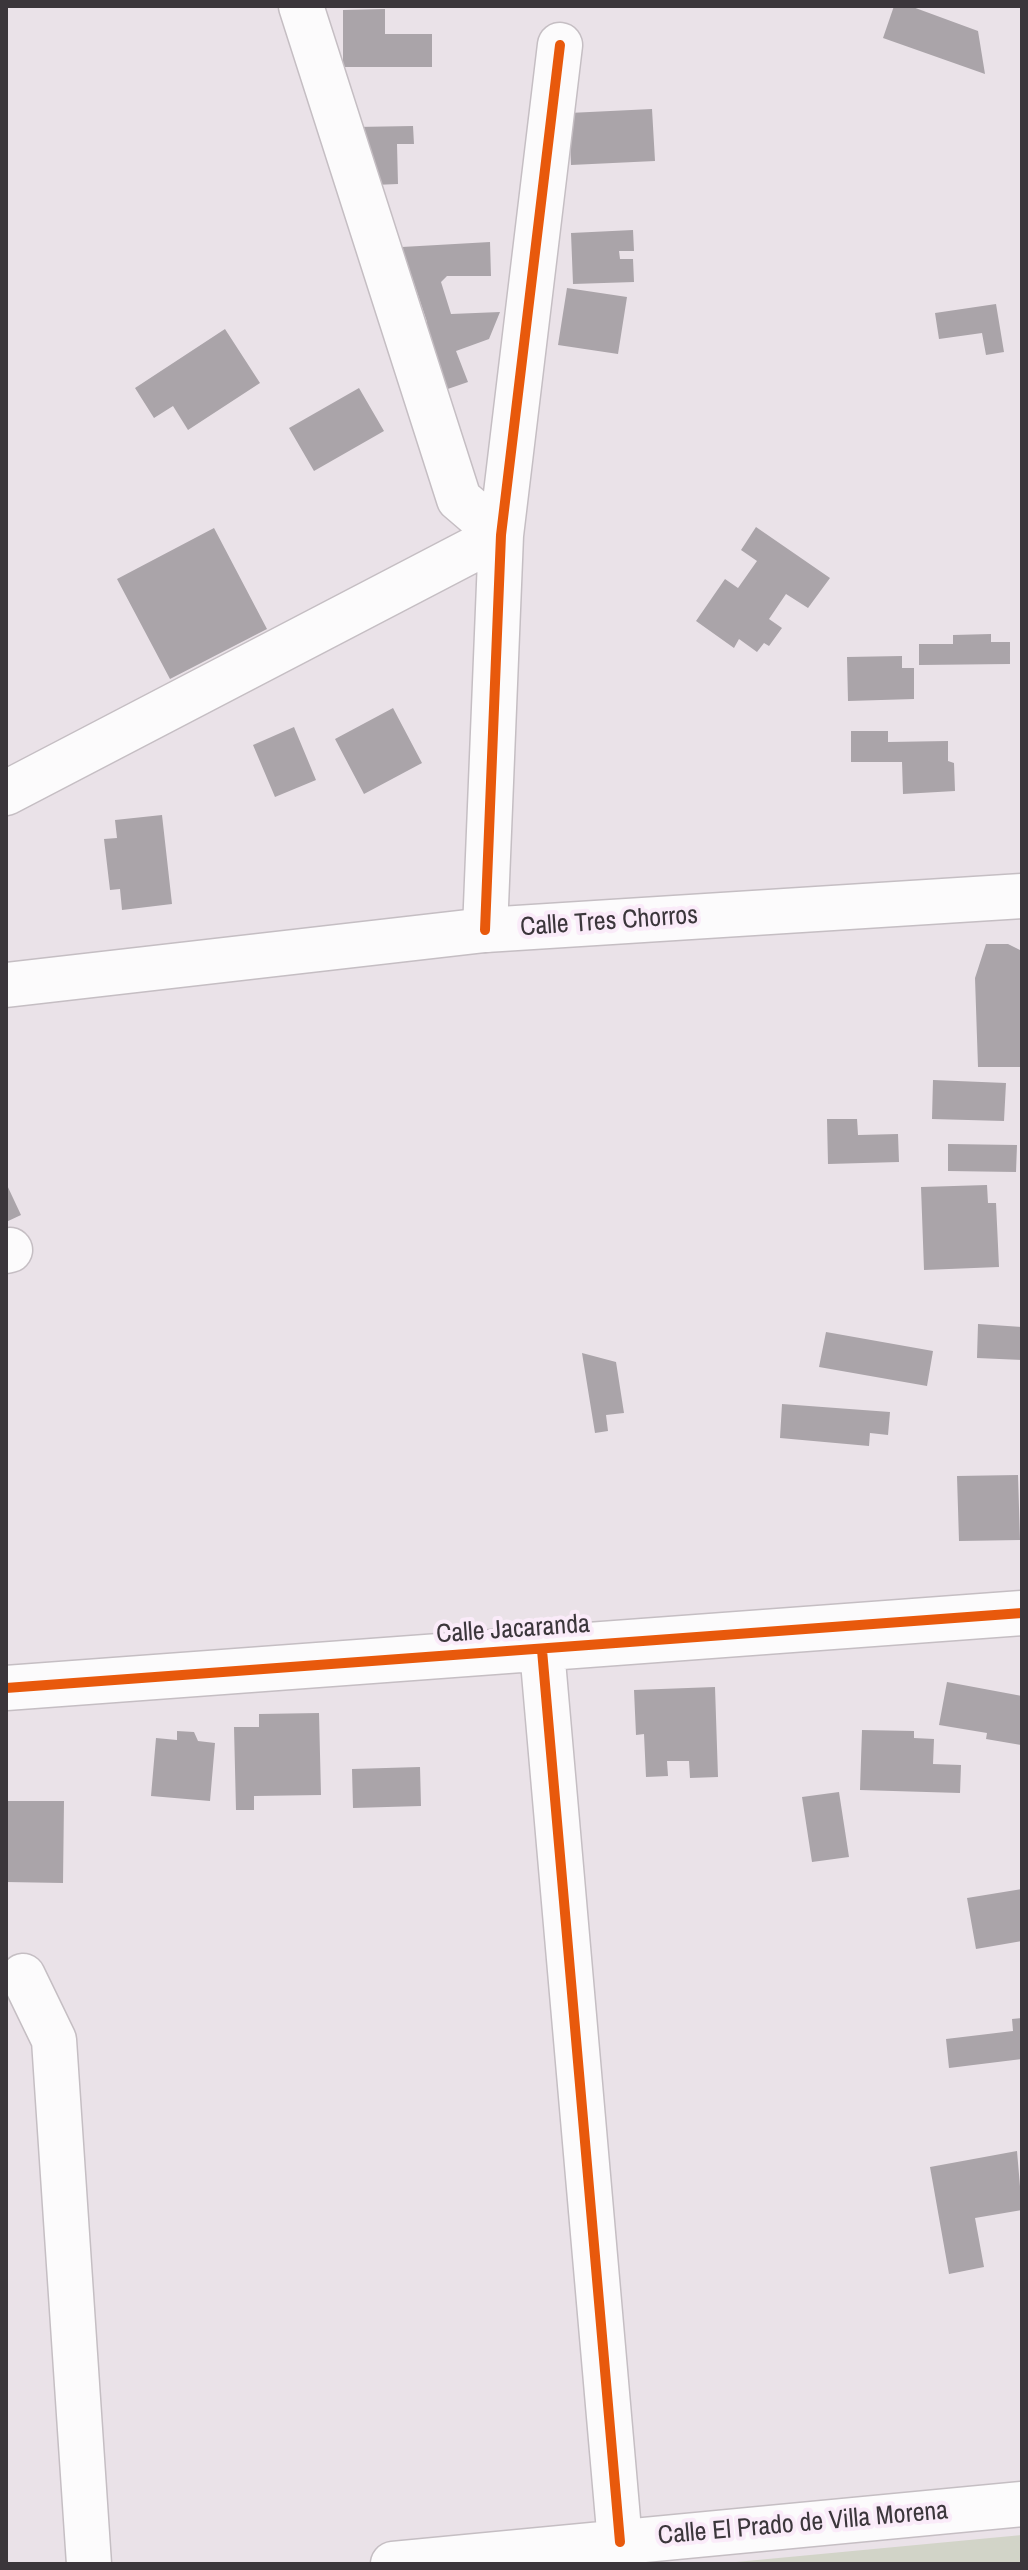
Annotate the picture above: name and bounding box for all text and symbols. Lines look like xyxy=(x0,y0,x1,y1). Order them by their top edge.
street label: Calle Tres Chorros xyxy=(519,900,699,944)
street label: Calle Jacaranda xyxy=(435,1609,591,1651)
street label: Calle El Prado de Villa Morena xyxy=(657,2496,949,2552)

